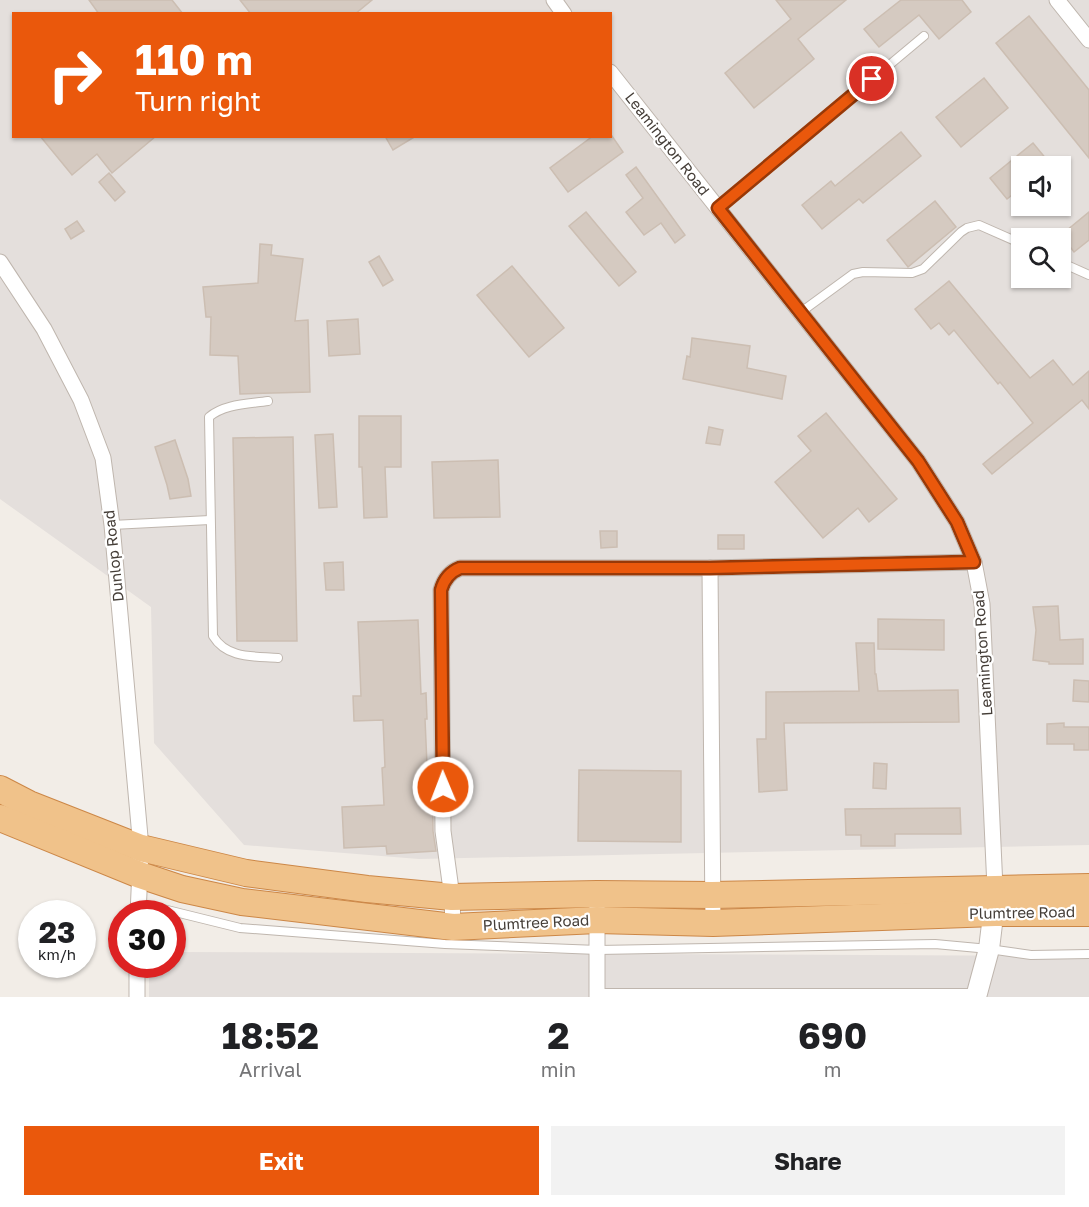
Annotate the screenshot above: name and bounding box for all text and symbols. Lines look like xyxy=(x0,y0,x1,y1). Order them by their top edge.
text: 110 m xyxy=(135,34,253,84)
icon: right xyxy=(36,36,114,114)
pin xyxy=(846,53,897,104)
icon: arrive xyxy=(855,62,888,95)
text: Turn right xyxy=(135,85,261,117)
street label: Leamington Road xyxy=(622,88,714,199)
map controls xyxy=(1011,156,1071,288)
button: sound xyxy=(1011,156,1071,216)
button: search xyxy=(1011,228,1071,288)
street label: Dunlop Road xyxy=(99,509,127,603)
street label: Leamington Road xyxy=(969,590,995,717)
position arrow xyxy=(411,755,475,819)
speed limit sign: 30 xyxy=(108,900,186,978)
street label: Plumtree Road xyxy=(969,902,1075,922)
street label: Plumtree Road xyxy=(482,910,590,934)
text: 23 xyxy=(39,914,75,950)
text: km/h xyxy=(38,945,76,963)
text: 18:52 xyxy=(222,1014,319,1057)
text: 2 xyxy=(547,1014,569,1057)
text: 690 xyxy=(798,1014,867,1057)
text: Arrival xyxy=(239,1057,302,1081)
text: min xyxy=(541,1057,576,1081)
text: m xyxy=(824,1057,841,1081)
button: Exit xyxy=(24,1126,539,1195)
button: Share xyxy=(551,1126,1065,1195)

